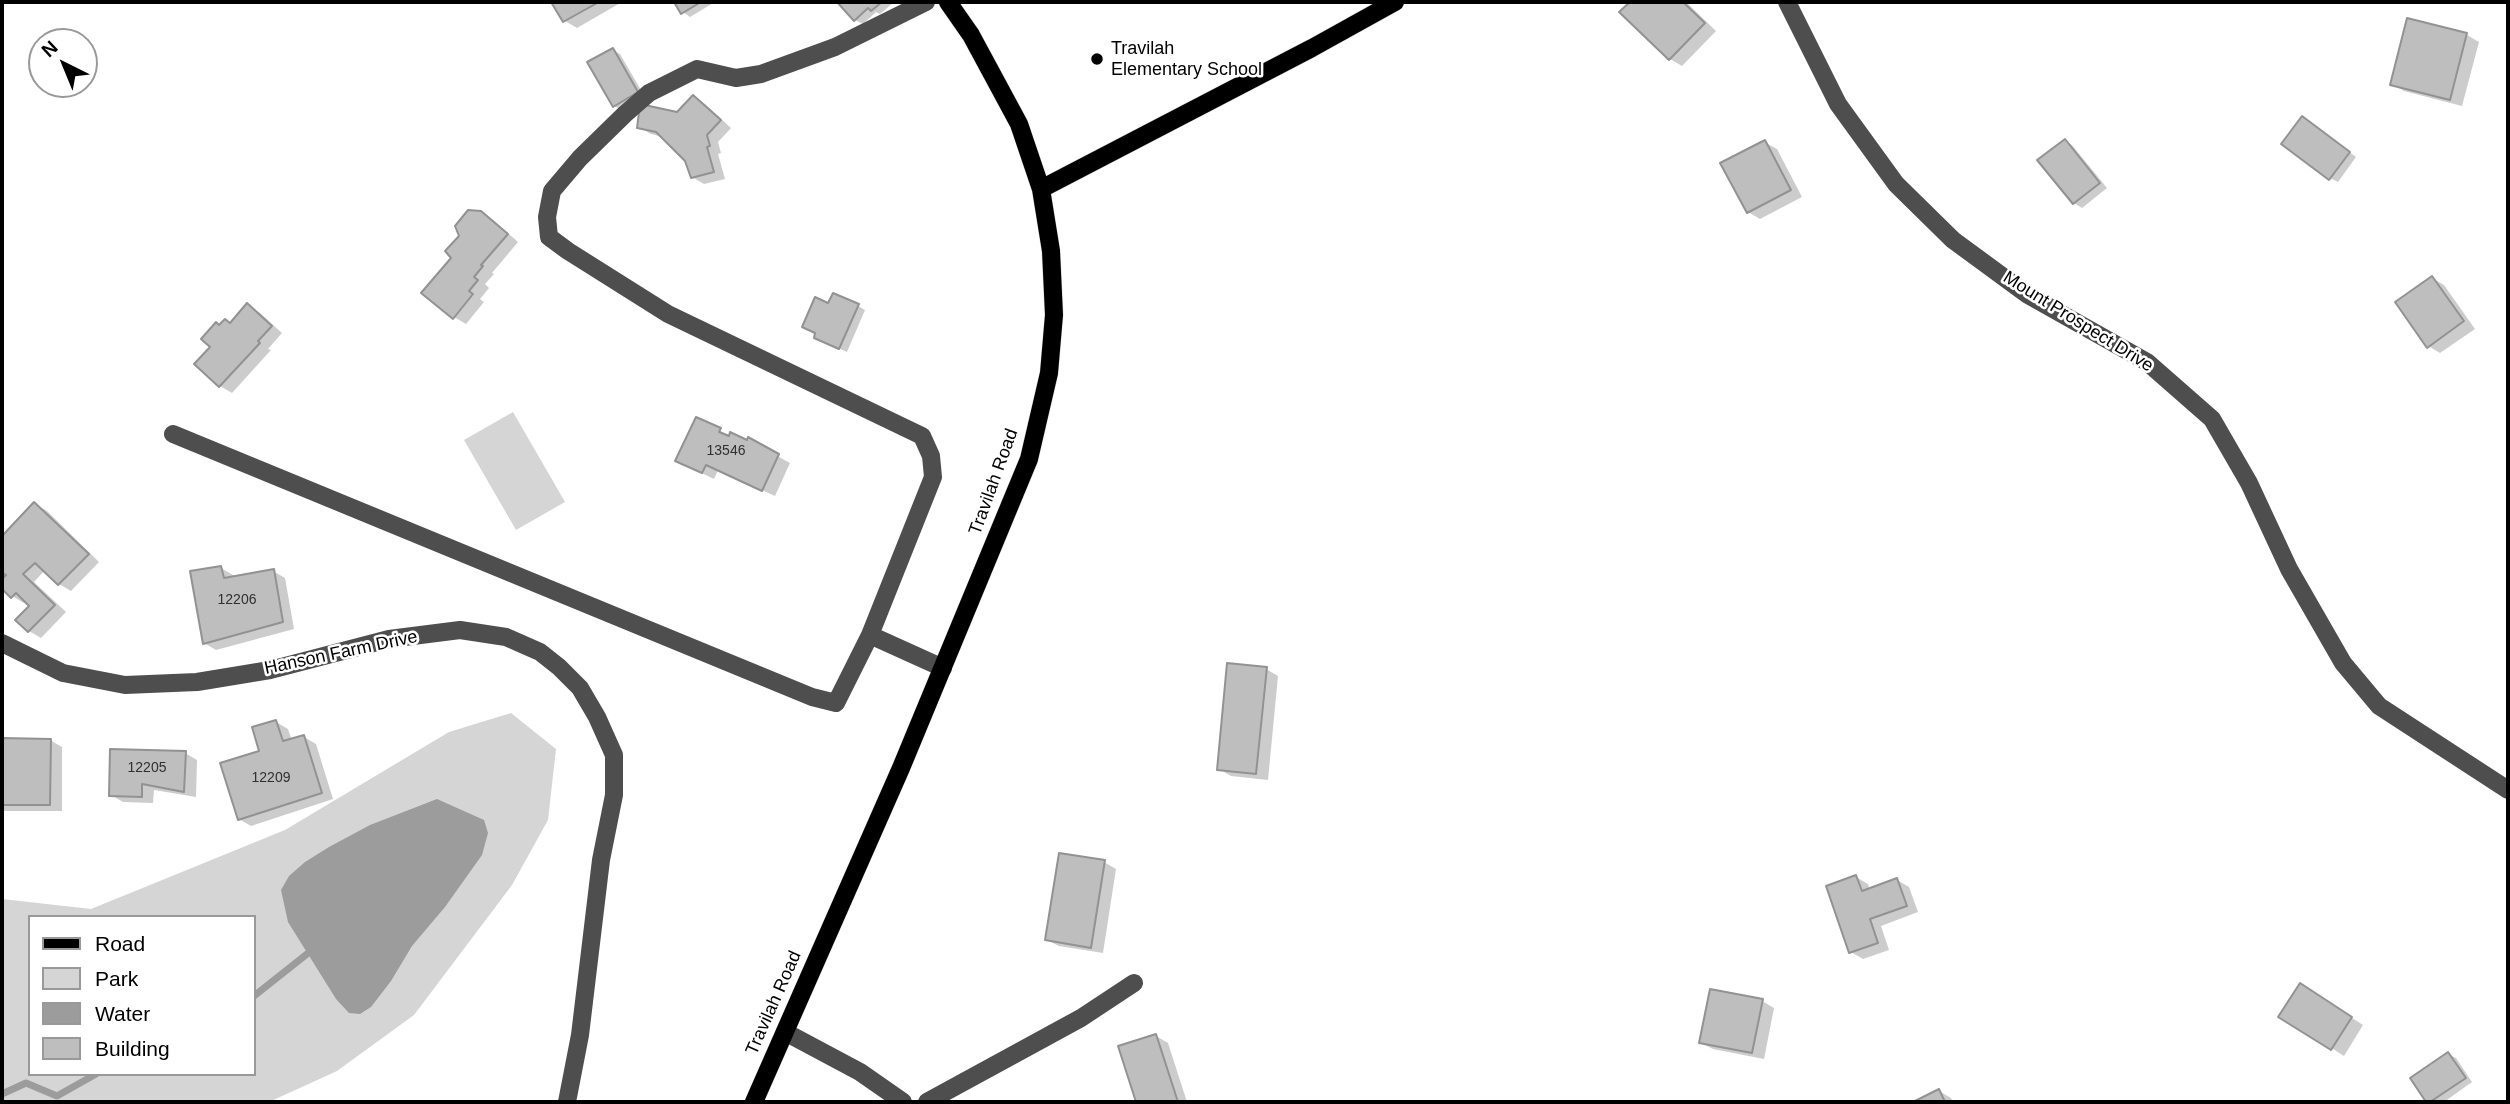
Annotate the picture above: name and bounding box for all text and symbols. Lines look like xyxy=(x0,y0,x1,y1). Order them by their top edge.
north arrow xyxy=(28,28,98,98)
text: N xyxy=(38,36,62,61)
place label: Travilah Elementary School xyxy=(1111,38,1262,80)
marker: Travilah Elementary School xyxy=(1089,51,1105,67)
street label: Mount Prospect Drive xyxy=(1999,267,2157,377)
street label: Travilah Road xyxy=(965,426,1023,538)
house number: 13546 xyxy=(707,443,745,459)
house number: 12206 xyxy=(218,592,256,608)
street label: Hanson Farm Drive xyxy=(262,626,420,680)
house number: 12205 xyxy=(128,760,166,776)
house number: 12209 xyxy=(252,770,290,786)
legend xyxy=(28,915,256,1076)
text: Road xyxy=(95,932,145,955)
street label: Travilah Road xyxy=(741,948,807,1058)
text: Park xyxy=(95,967,138,990)
text: Water xyxy=(95,1002,150,1025)
text: Building xyxy=(95,1037,170,1060)

